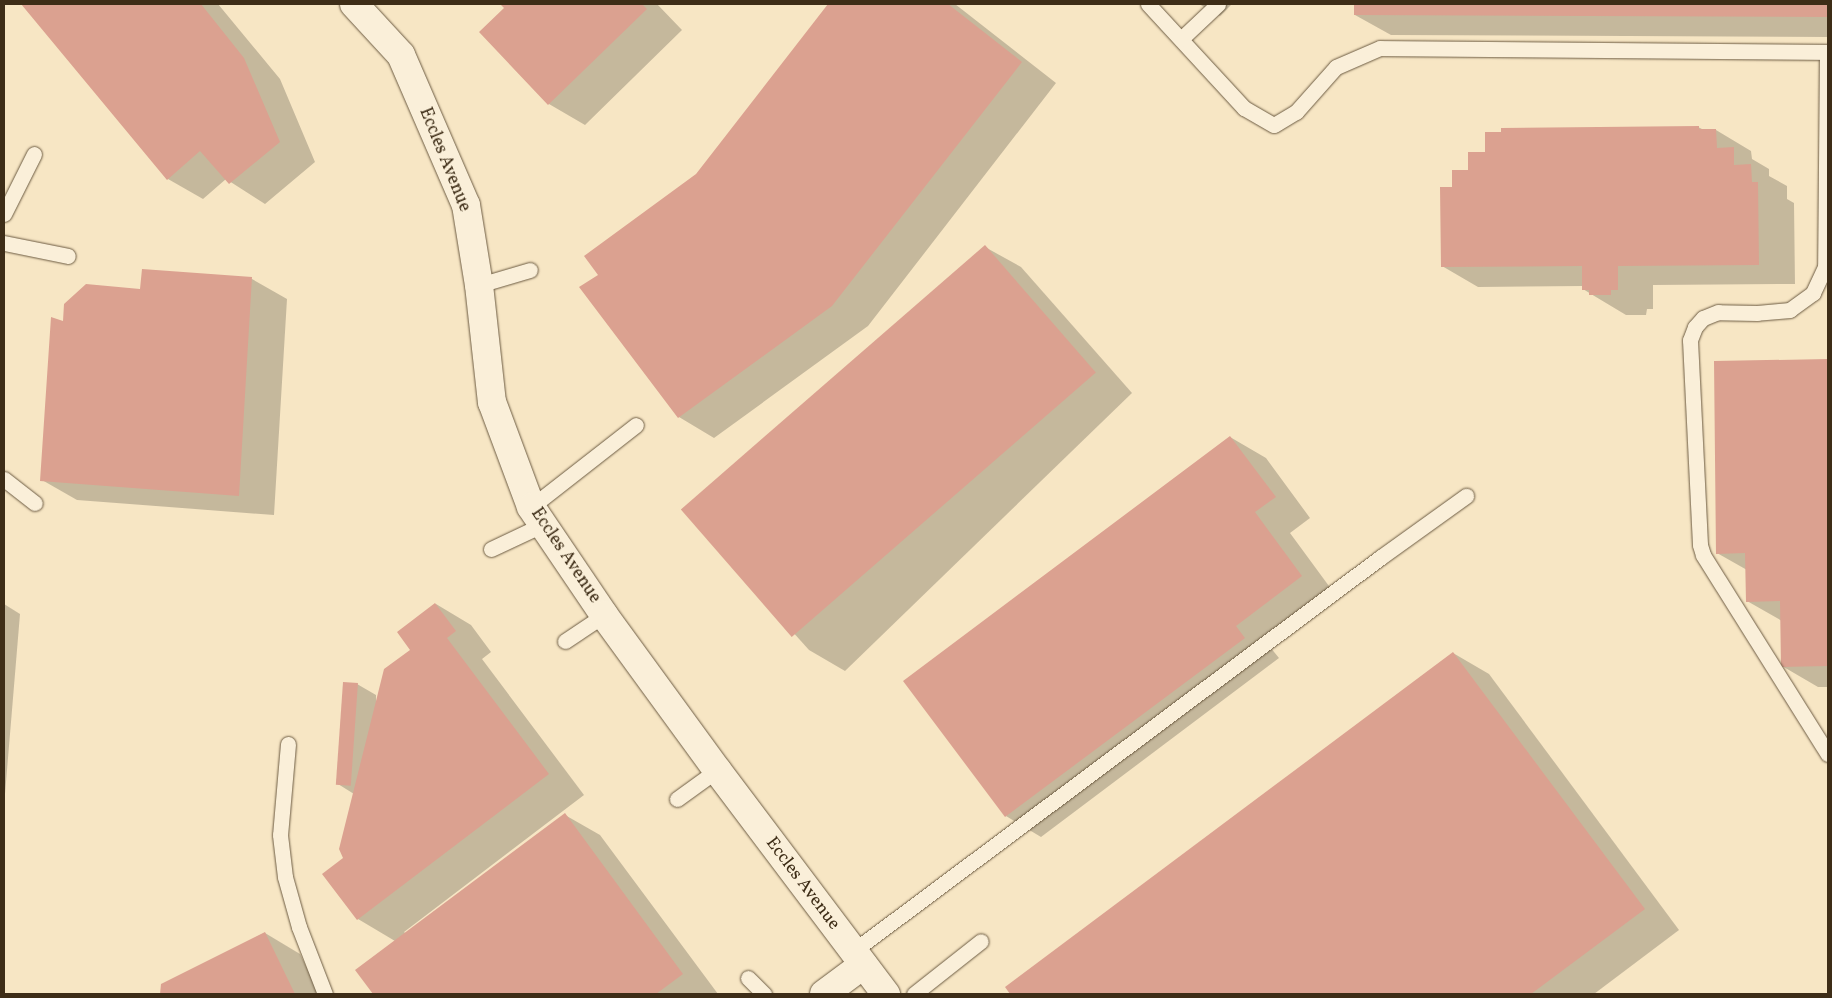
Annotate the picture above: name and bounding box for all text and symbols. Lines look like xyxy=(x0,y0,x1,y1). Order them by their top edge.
street label: Eccles Avenue xyxy=(413,105,475,215)
street label: Eccles Avenue xyxy=(525,504,605,608)
street label: Eccles Avenue xyxy=(760,833,844,935)

